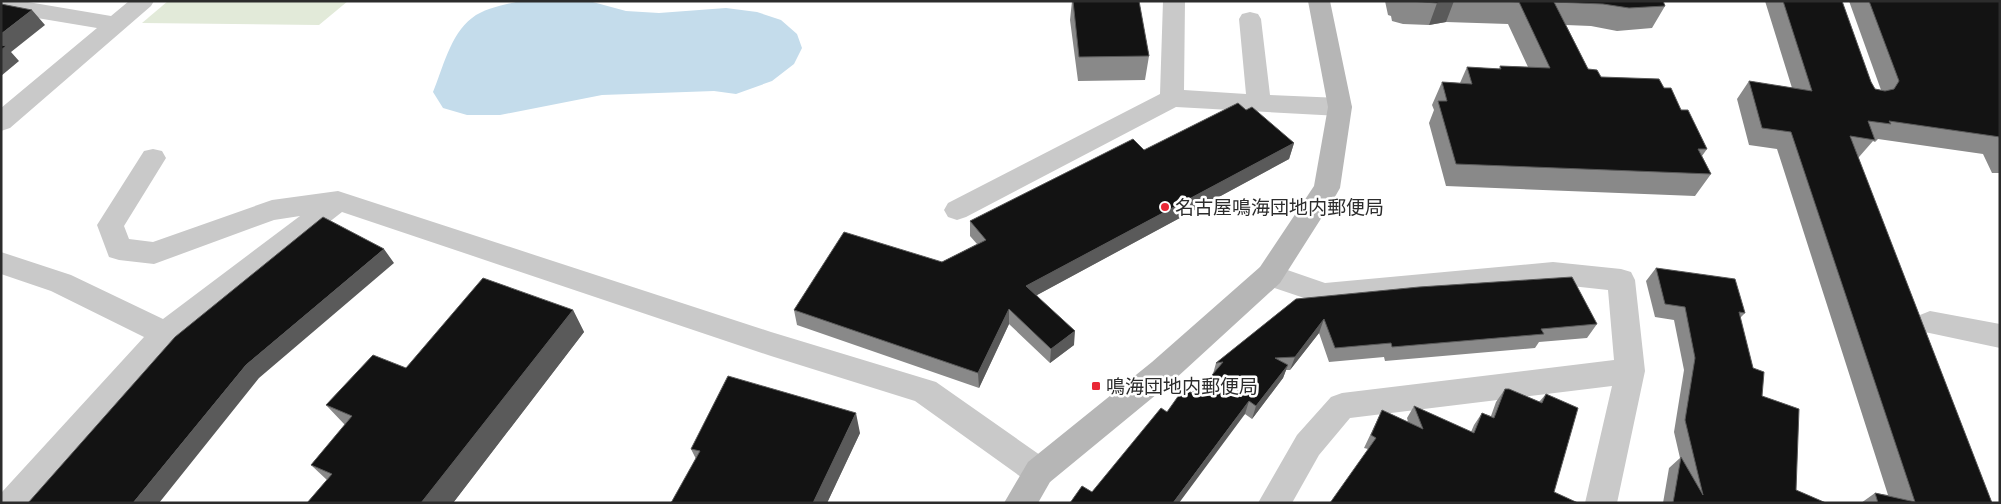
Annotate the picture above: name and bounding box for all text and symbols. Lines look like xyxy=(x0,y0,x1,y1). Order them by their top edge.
place label: 名古屋鳴海団地内郵便局 xyxy=(1175,197,1384,219)
marker: 名古屋鳴海団地内郵便局 xyxy=(1159,201,1171,213)
place label: 鳴海団地内郵便局 xyxy=(1106,376,1258,398)
marker: 鳴海団地内郵便局 xyxy=(1090,380,1102,392)

